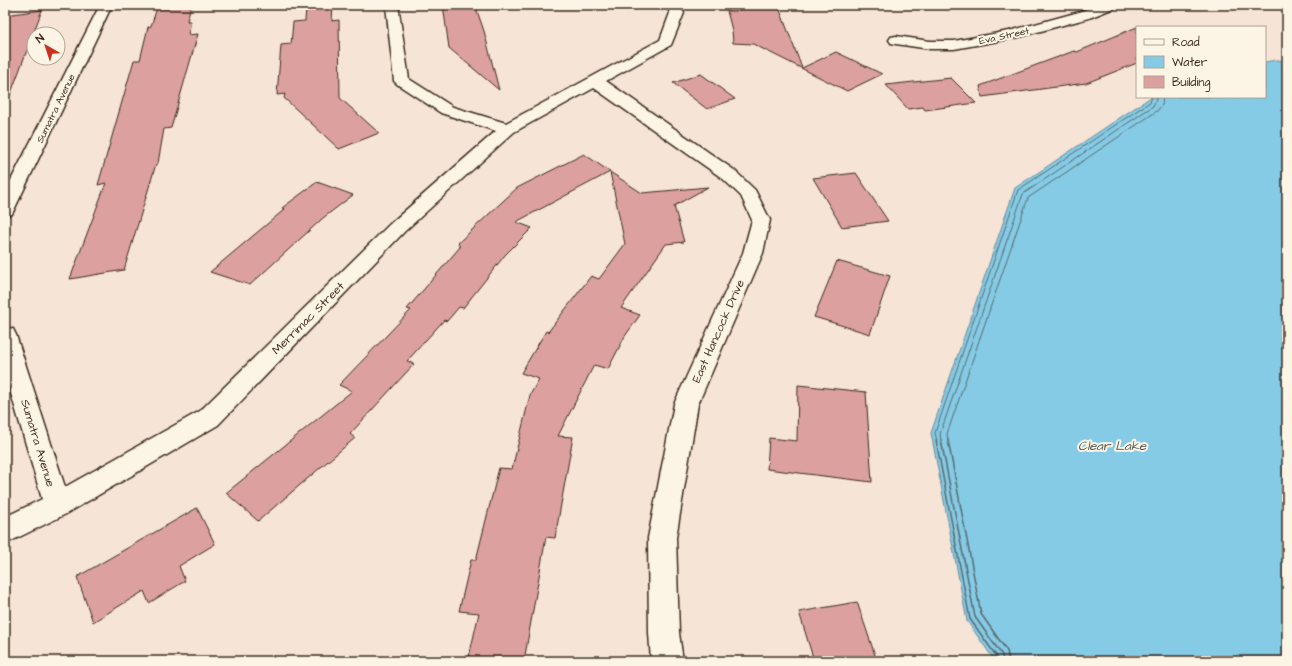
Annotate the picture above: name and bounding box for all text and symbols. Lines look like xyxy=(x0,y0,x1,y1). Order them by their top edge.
street label: Eva Street xyxy=(978,24,1031,48)
north arrow xyxy=(26,26,66,66)
legend xyxy=(1136,26,1266,98)
text: N xyxy=(33,31,47,47)
text: Road xyxy=(1172,34,1200,51)
text: Water xyxy=(1172,54,1208,71)
street label: Sumatra Avenue xyxy=(33,71,79,145)
text: Building xyxy=(1172,74,1210,92)
street label: East Hancock Drive xyxy=(688,276,749,386)
street label: Merrimac Street xyxy=(268,278,349,358)
street label: Sumatra Avenue xyxy=(16,397,59,489)
water label: Clear Lake xyxy=(1078,437,1147,455)

